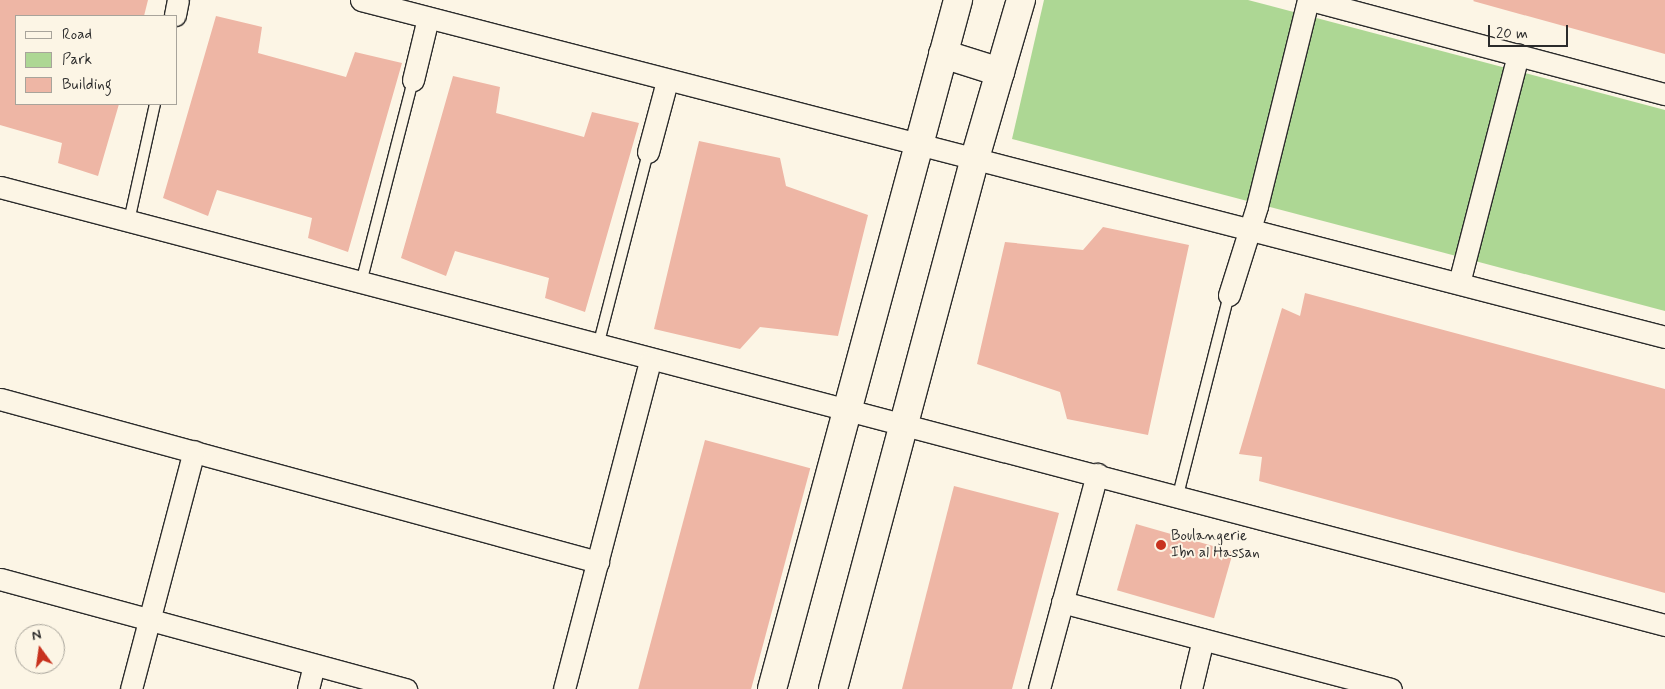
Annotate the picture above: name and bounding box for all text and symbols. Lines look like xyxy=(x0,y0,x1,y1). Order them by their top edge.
legend xyxy=(15,15,178,105)
scale bar xyxy=(1490,15,1570,47)
text: 20 m xyxy=(1496,24,1528,44)
text: Road xyxy=(62,25,92,45)
text: Park xyxy=(62,50,92,70)
text: Building xyxy=(62,75,112,95)
place label: Boulangerie Ibn al Hassan xyxy=(1171,527,1259,562)
marker: Boulangerie Ibn al Hassan xyxy=(1155,539,1167,551)
north arrow xyxy=(15,624,65,674)
text: N xyxy=(30,626,43,645)

